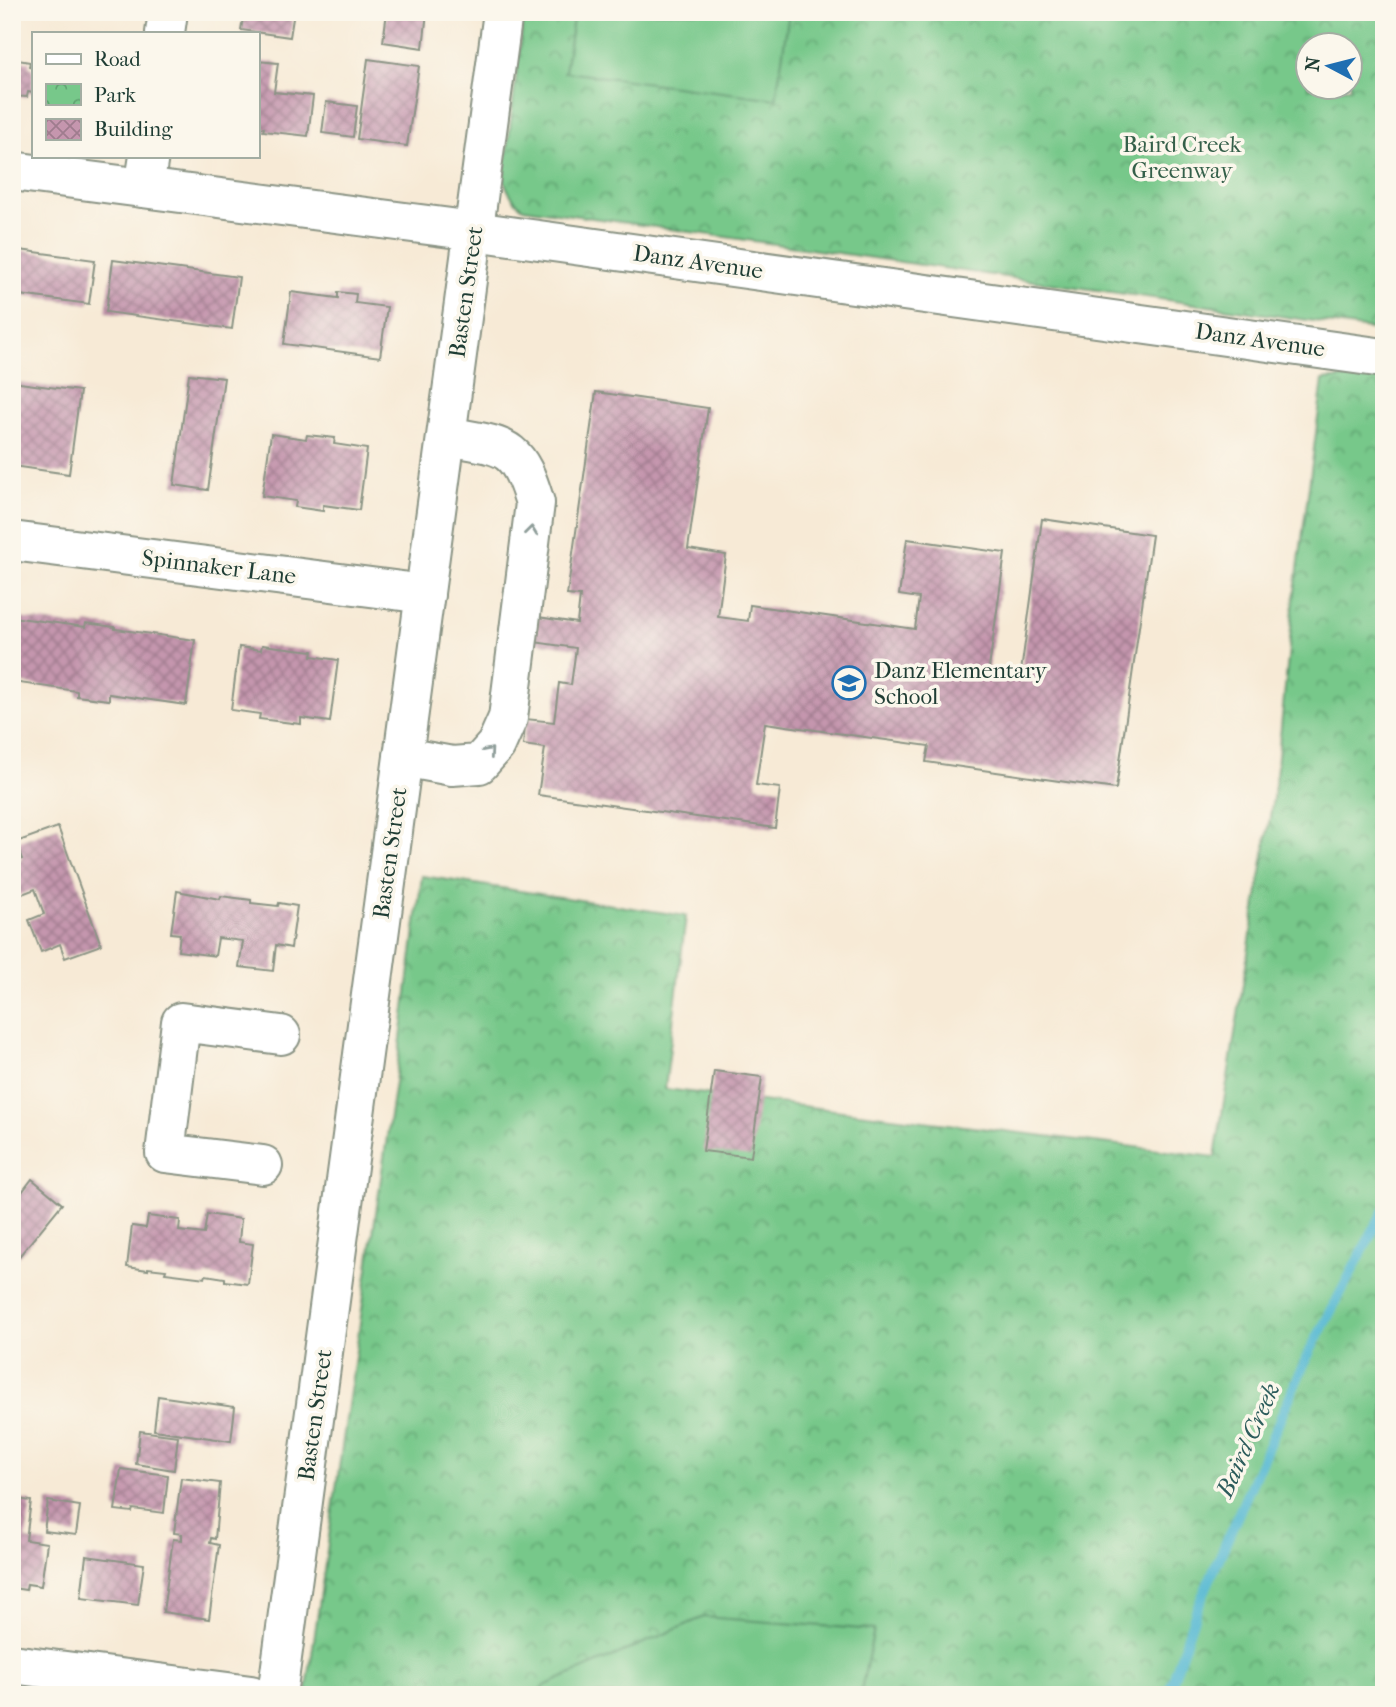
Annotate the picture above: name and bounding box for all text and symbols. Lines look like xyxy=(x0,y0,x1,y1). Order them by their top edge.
legend xyxy=(32,32,259,158)
north arrow xyxy=(1294,32,1364,102)
text: Road xyxy=(94,47,141,71)
text: N xyxy=(1301,55,1325,73)
text: Park xyxy=(94,83,136,107)
text: Building xyxy=(94,117,173,141)
park label: Baird Creek Greenway xyxy=(1123,131,1243,184)
street label: Basten Street xyxy=(443,224,489,360)
street label: Danz Avenue xyxy=(631,240,765,284)
street label: Danz Avenue xyxy=(1193,318,1327,362)
one-way arrow xyxy=(524,525,539,537)
street label: Spinnaker Lane xyxy=(140,544,298,590)
place label: Danz Elementary School xyxy=(874,657,1047,710)
school or university icon: Danz Elementary School xyxy=(830,664,868,702)
one-way arrow xyxy=(481,747,493,760)
street label: Basten Street xyxy=(367,785,413,921)
street label: Basten Street xyxy=(292,1347,338,1483)
water label: Baird Creek xyxy=(1210,1378,1286,1503)

